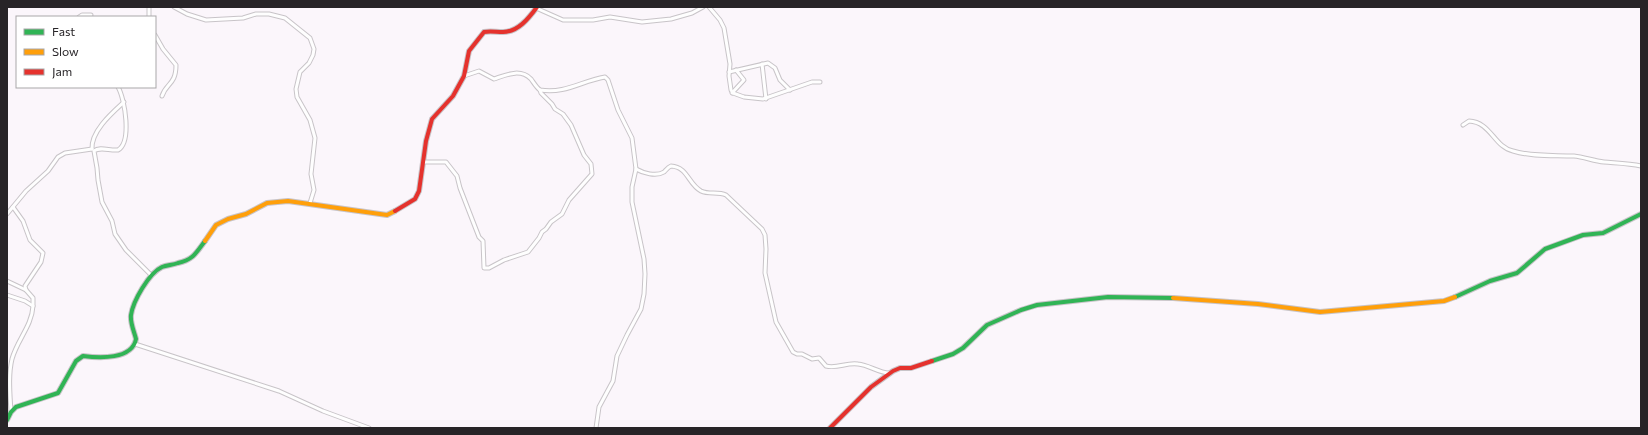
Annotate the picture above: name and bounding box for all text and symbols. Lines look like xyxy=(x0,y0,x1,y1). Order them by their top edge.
legend xyxy=(16,16,156,88)
text: Fast xyxy=(52,24,75,38)
text: Slow xyxy=(52,44,79,58)
text: Jam xyxy=(52,64,72,79)

